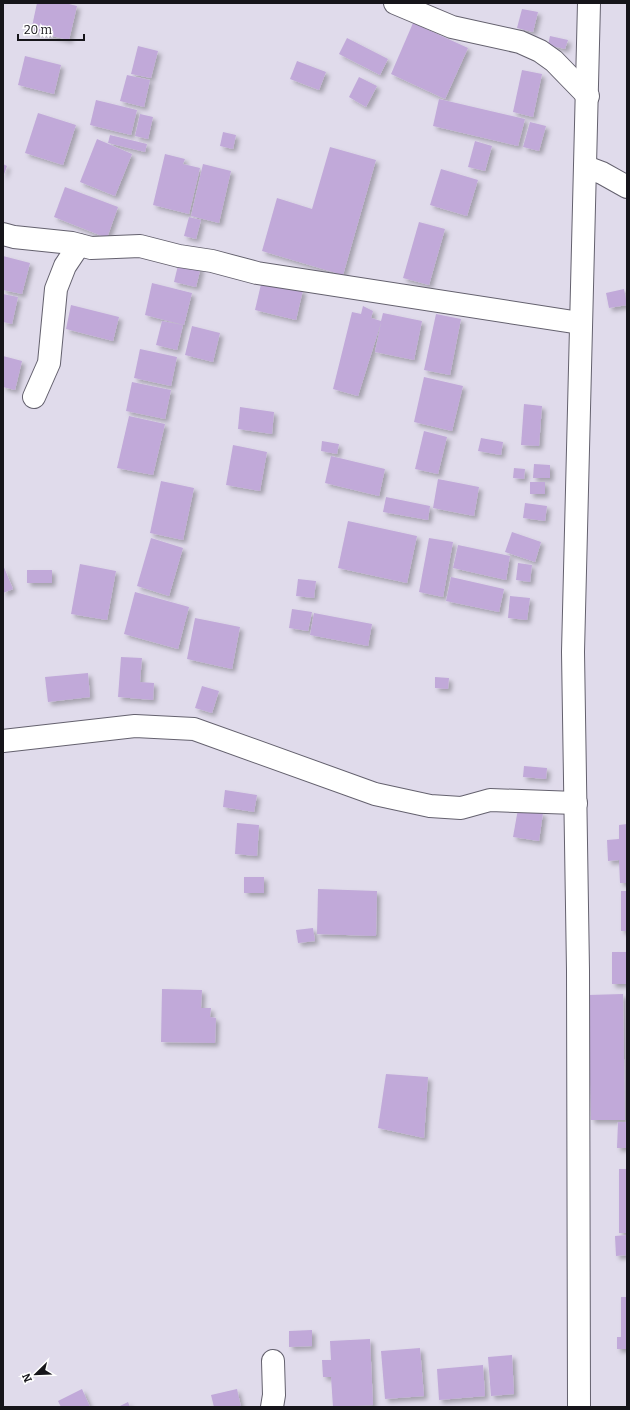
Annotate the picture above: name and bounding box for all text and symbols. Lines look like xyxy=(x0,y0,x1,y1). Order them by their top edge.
scale bar xyxy=(18,16,84,42)
text: 20 m xyxy=(24,23,53,37)
north arrow xyxy=(16,1354,56,1394)
text: N xyxy=(19,1371,35,1384)

